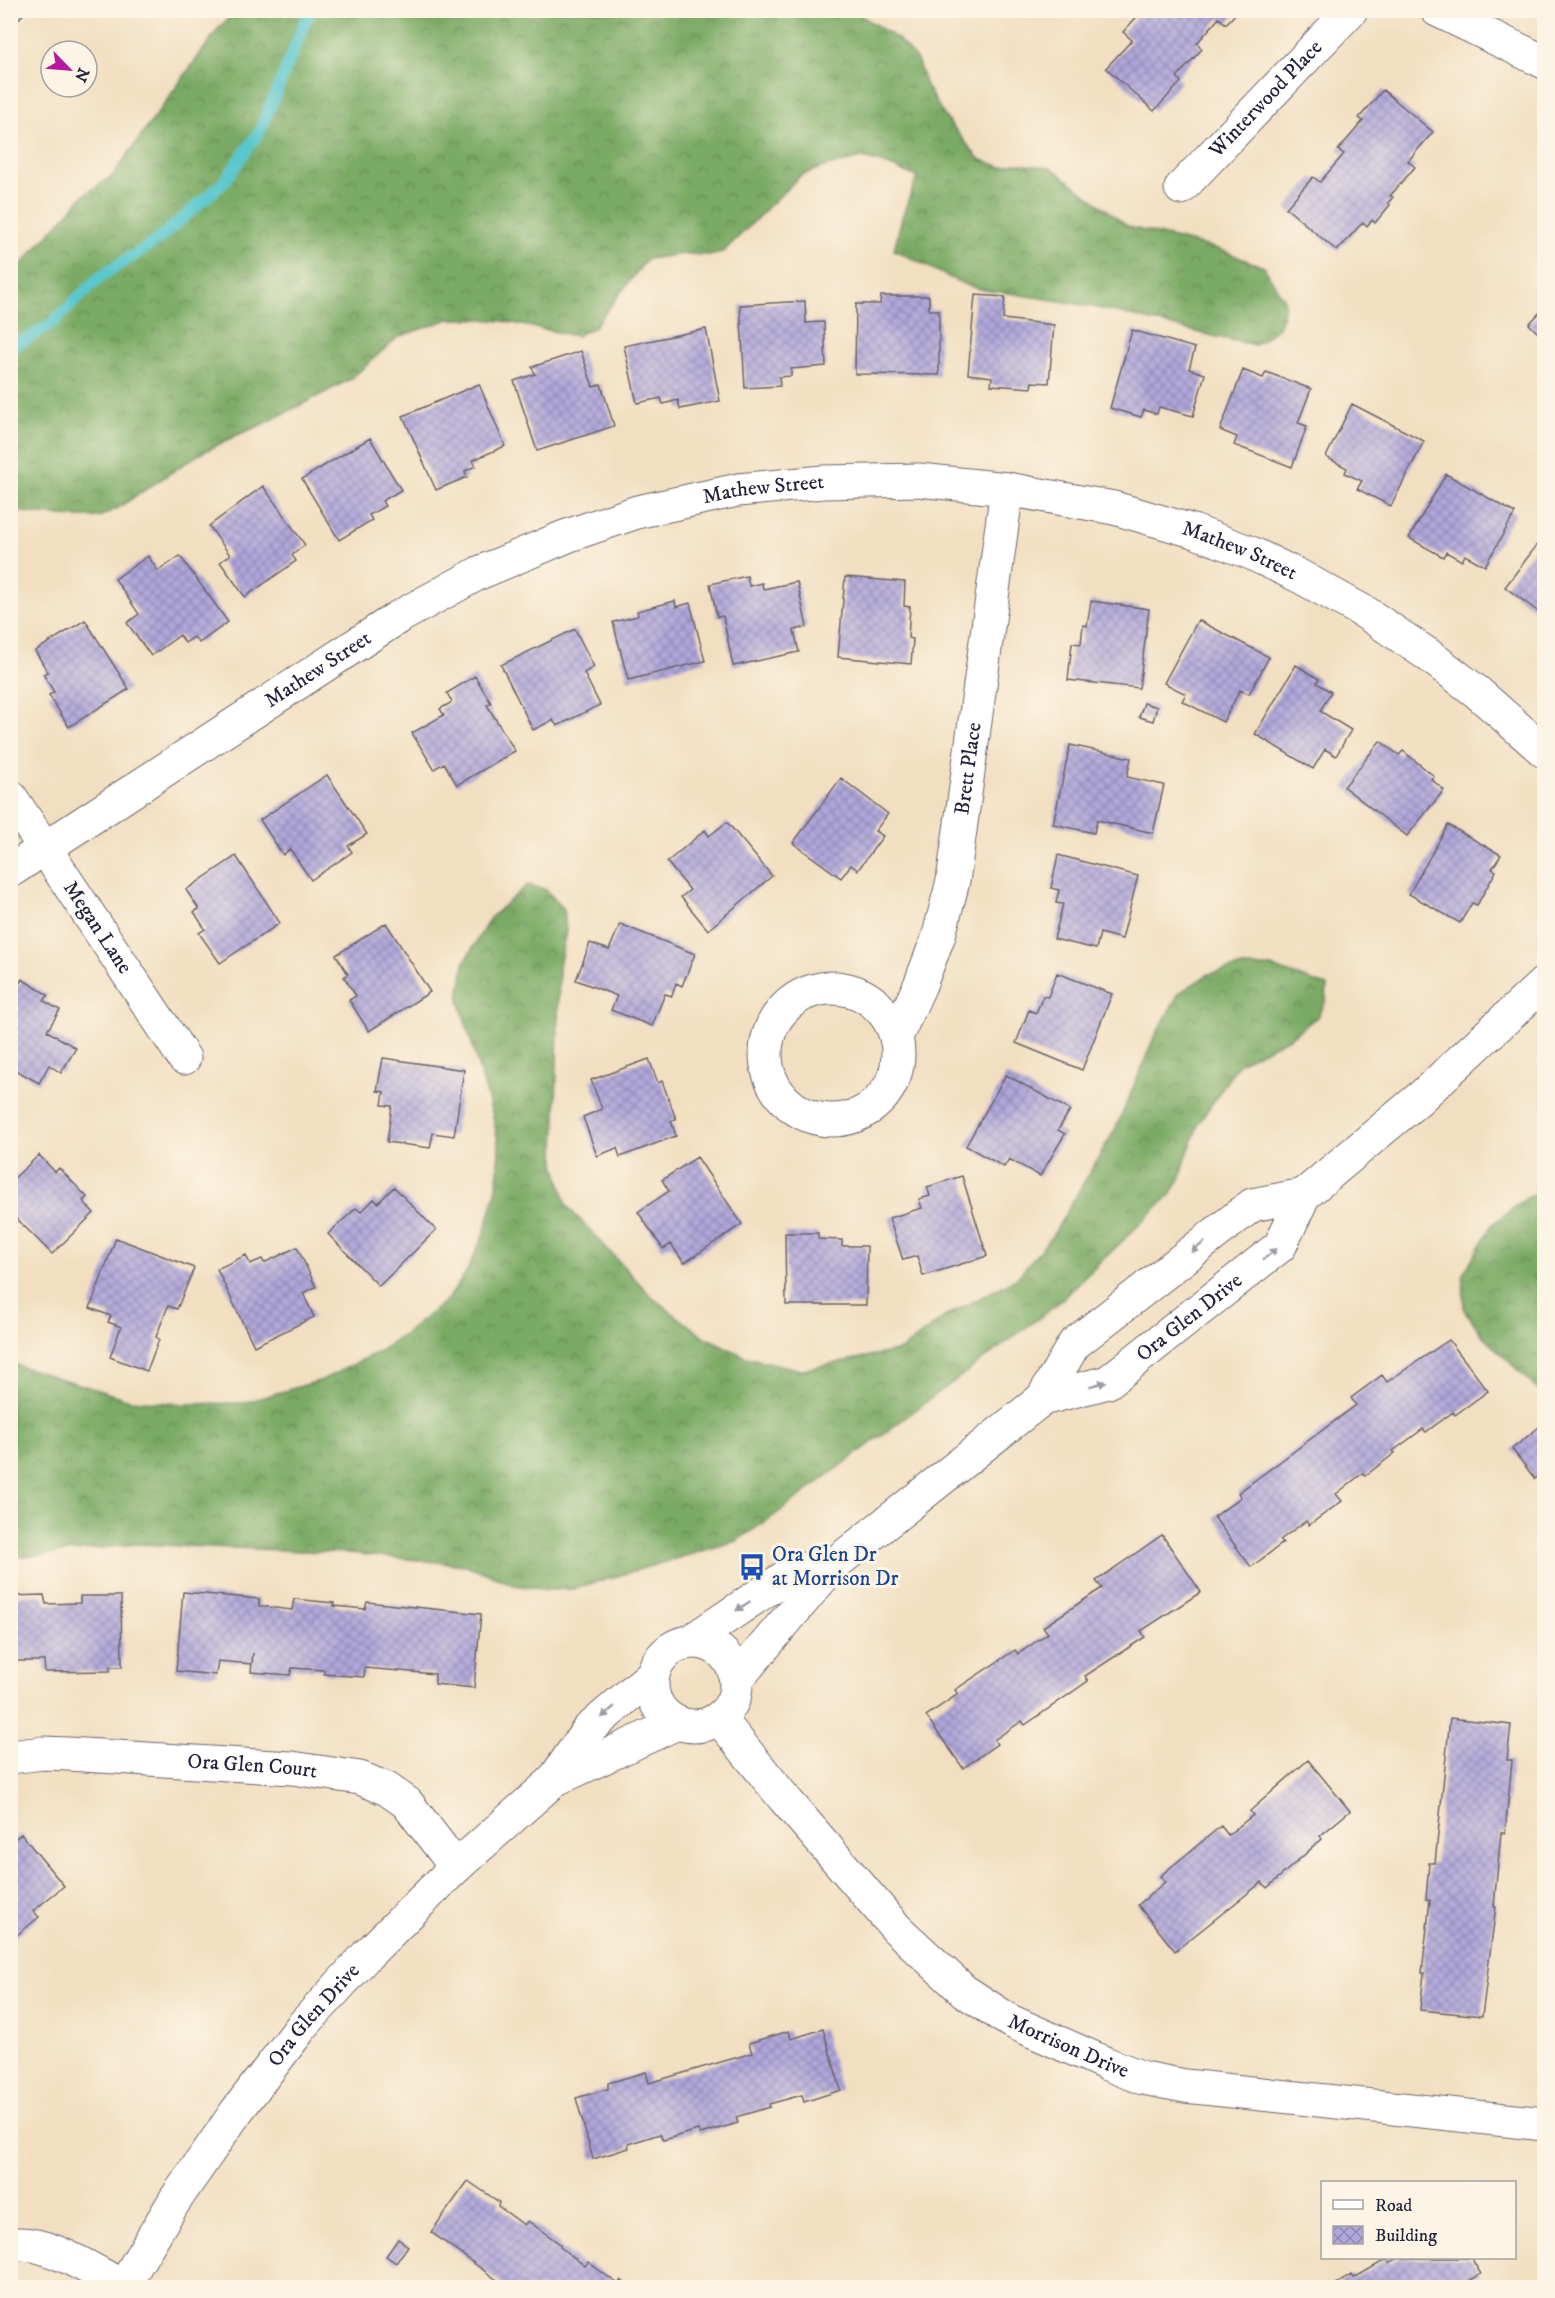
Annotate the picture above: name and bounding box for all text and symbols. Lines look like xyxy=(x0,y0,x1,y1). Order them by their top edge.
street label: Winterwood Place xyxy=(1203,35,1328,164)
north arrow xyxy=(39,39,99,99)
text: N xyxy=(70,65,94,85)
street label: Mathew Street xyxy=(700,469,825,510)
street label: Mathew Street xyxy=(1179,516,1301,586)
street label: Mathew Street xyxy=(260,625,376,714)
street label: Brett Place xyxy=(949,721,988,816)
street label: Megan Lane xyxy=(57,876,138,979)
one-way arrow xyxy=(1190,1241,1206,1254)
one-way arrow xyxy=(1262,1248,1278,1261)
street label: Ora Glen Drive xyxy=(1131,1267,1248,1368)
one-way arrow xyxy=(1089,1379,1107,1388)
place label: Ora Glen Dr at Morrison Dr xyxy=(772,1542,899,1592)
bus stop icon: Ora Glen Dr at Morrison Dr xyxy=(737,1552,767,1582)
one-way arrow xyxy=(735,1600,751,1611)
one-way arrow xyxy=(601,1705,616,1719)
street label: Ora Glen Court xyxy=(187,1748,319,1785)
street label: Ora Glen Drive xyxy=(262,1958,366,2072)
street label: Morrison Drive xyxy=(1004,2009,1133,2084)
legend xyxy=(1321,2181,1516,2259)
text: Road xyxy=(1375,2195,1412,2217)
text: Building xyxy=(1375,2225,1437,2247)

